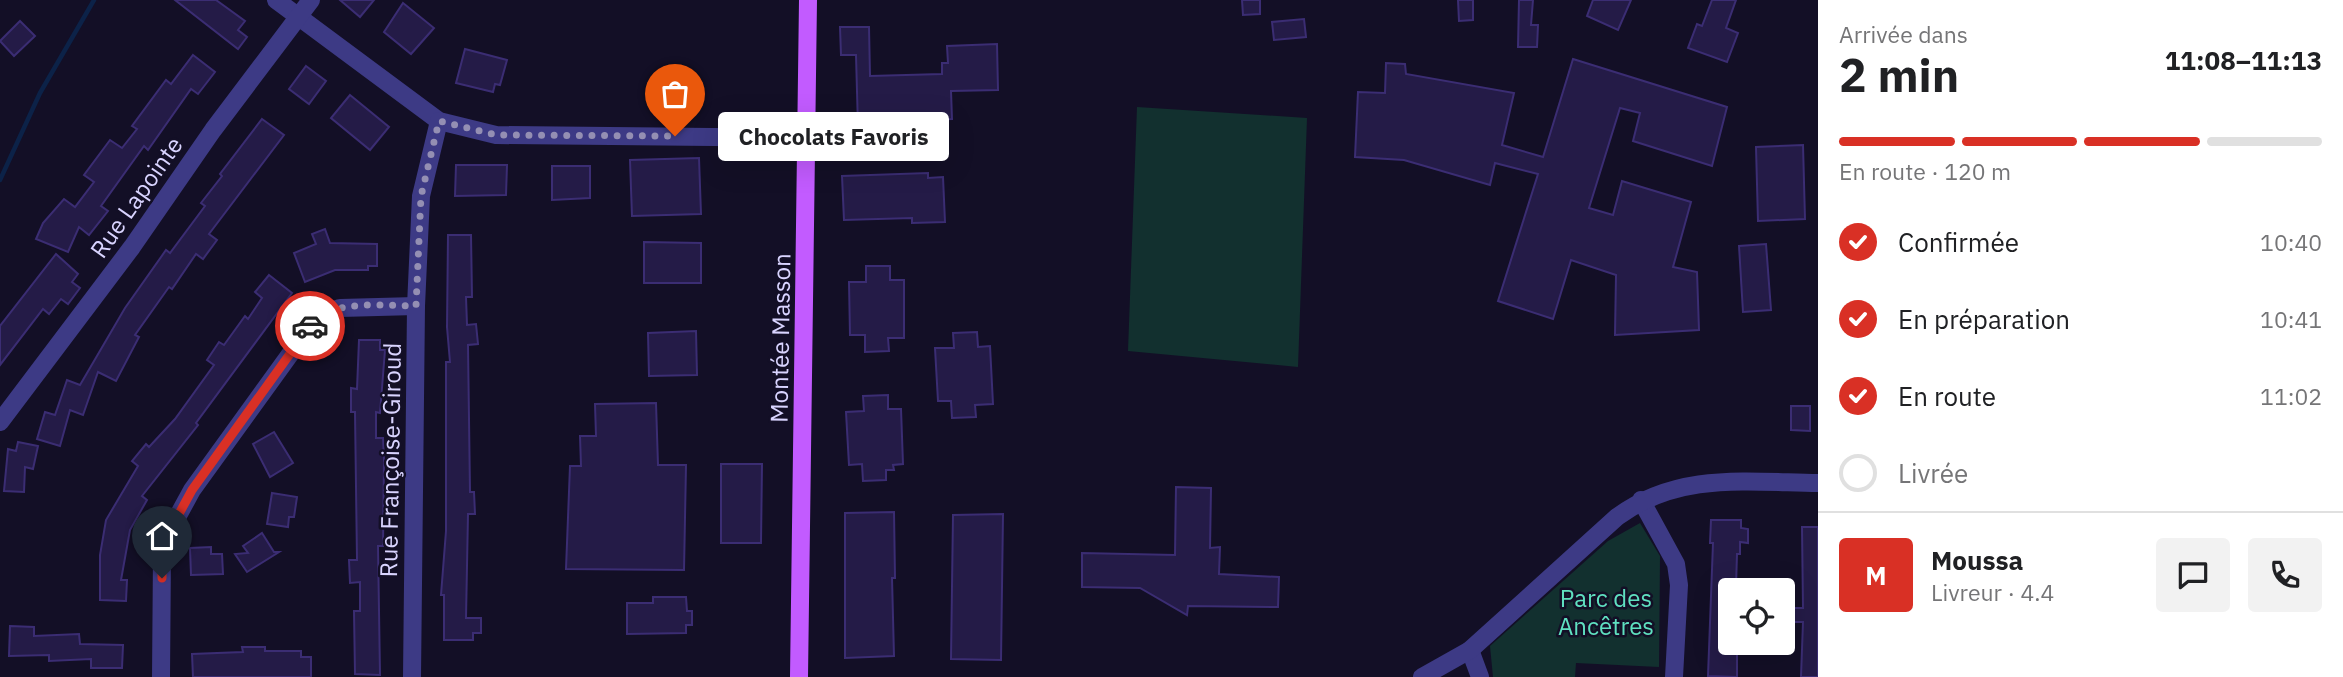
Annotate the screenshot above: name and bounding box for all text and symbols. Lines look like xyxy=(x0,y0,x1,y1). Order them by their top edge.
text: Arrivée dans xyxy=(1839,19,1968,49)
text: 11:08–11:13 xyxy=(2165,43,2322,77)
text: 2 min xyxy=(1839,45,1959,105)
pin xyxy=(645,64,705,136)
icon: bag xyxy=(656,75,694,113)
callout: Chocolats Favoris xyxy=(717,111,948,160)
text: Chocolats Favoris xyxy=(738,121,929,151)
street label: Rue Lapointe xyxy=(82,130,190,264)
text: En route · 120 m xyxy=(1839,156,2011,186)
icon: check xyxy=(1839,223,1877,261)
text: Confirmée xyxy=(1898,225,2019,259)
text: 10:40 xyxy=(2260,227,2322,257)
street label: Montée Masson xyxy=(763,253,797,423)
courier xyxy=(275,291,345,361)
icon: check xyxy=(1839,300,1877,338)
text: En préparation xyxy=(1898,302,2070,336)
text: 10:41 xyxy=(2260,304,2322,334)
icon: car xyxy=(291,307,329,345)
street label: Rue Françoise-Giroud xyxy=(372,342,408,578)
icon: check xyxy=(1839,377,1877,415)
text: En route xyxy=(1898,379,1996,413)
text: 11:02 xyxy=(2260,381,2322,411)
text: Livrée xyxy=(1898,456,1968,490)
pin xyxy=(132,506,192,578)
icon: home xyxy=(143,517,181,555)
button: chat xyxy=(2156,538,2230,612)
button: phone xyxy=(2248,538,2322,612)
text: Moussa xyxy=(1931,543,2023,577)
text: M xyxy=(1865,558,1887,592)
text: Livreur · 4.4 xyxy=(1931,577,2054,607)
map controls xyxy=(1718,578,1795,655)
button: locate xyxy=(1718,578,1795,655)
park label: Parc des Ancêtres xyxy=(1558,582,1654,642)

